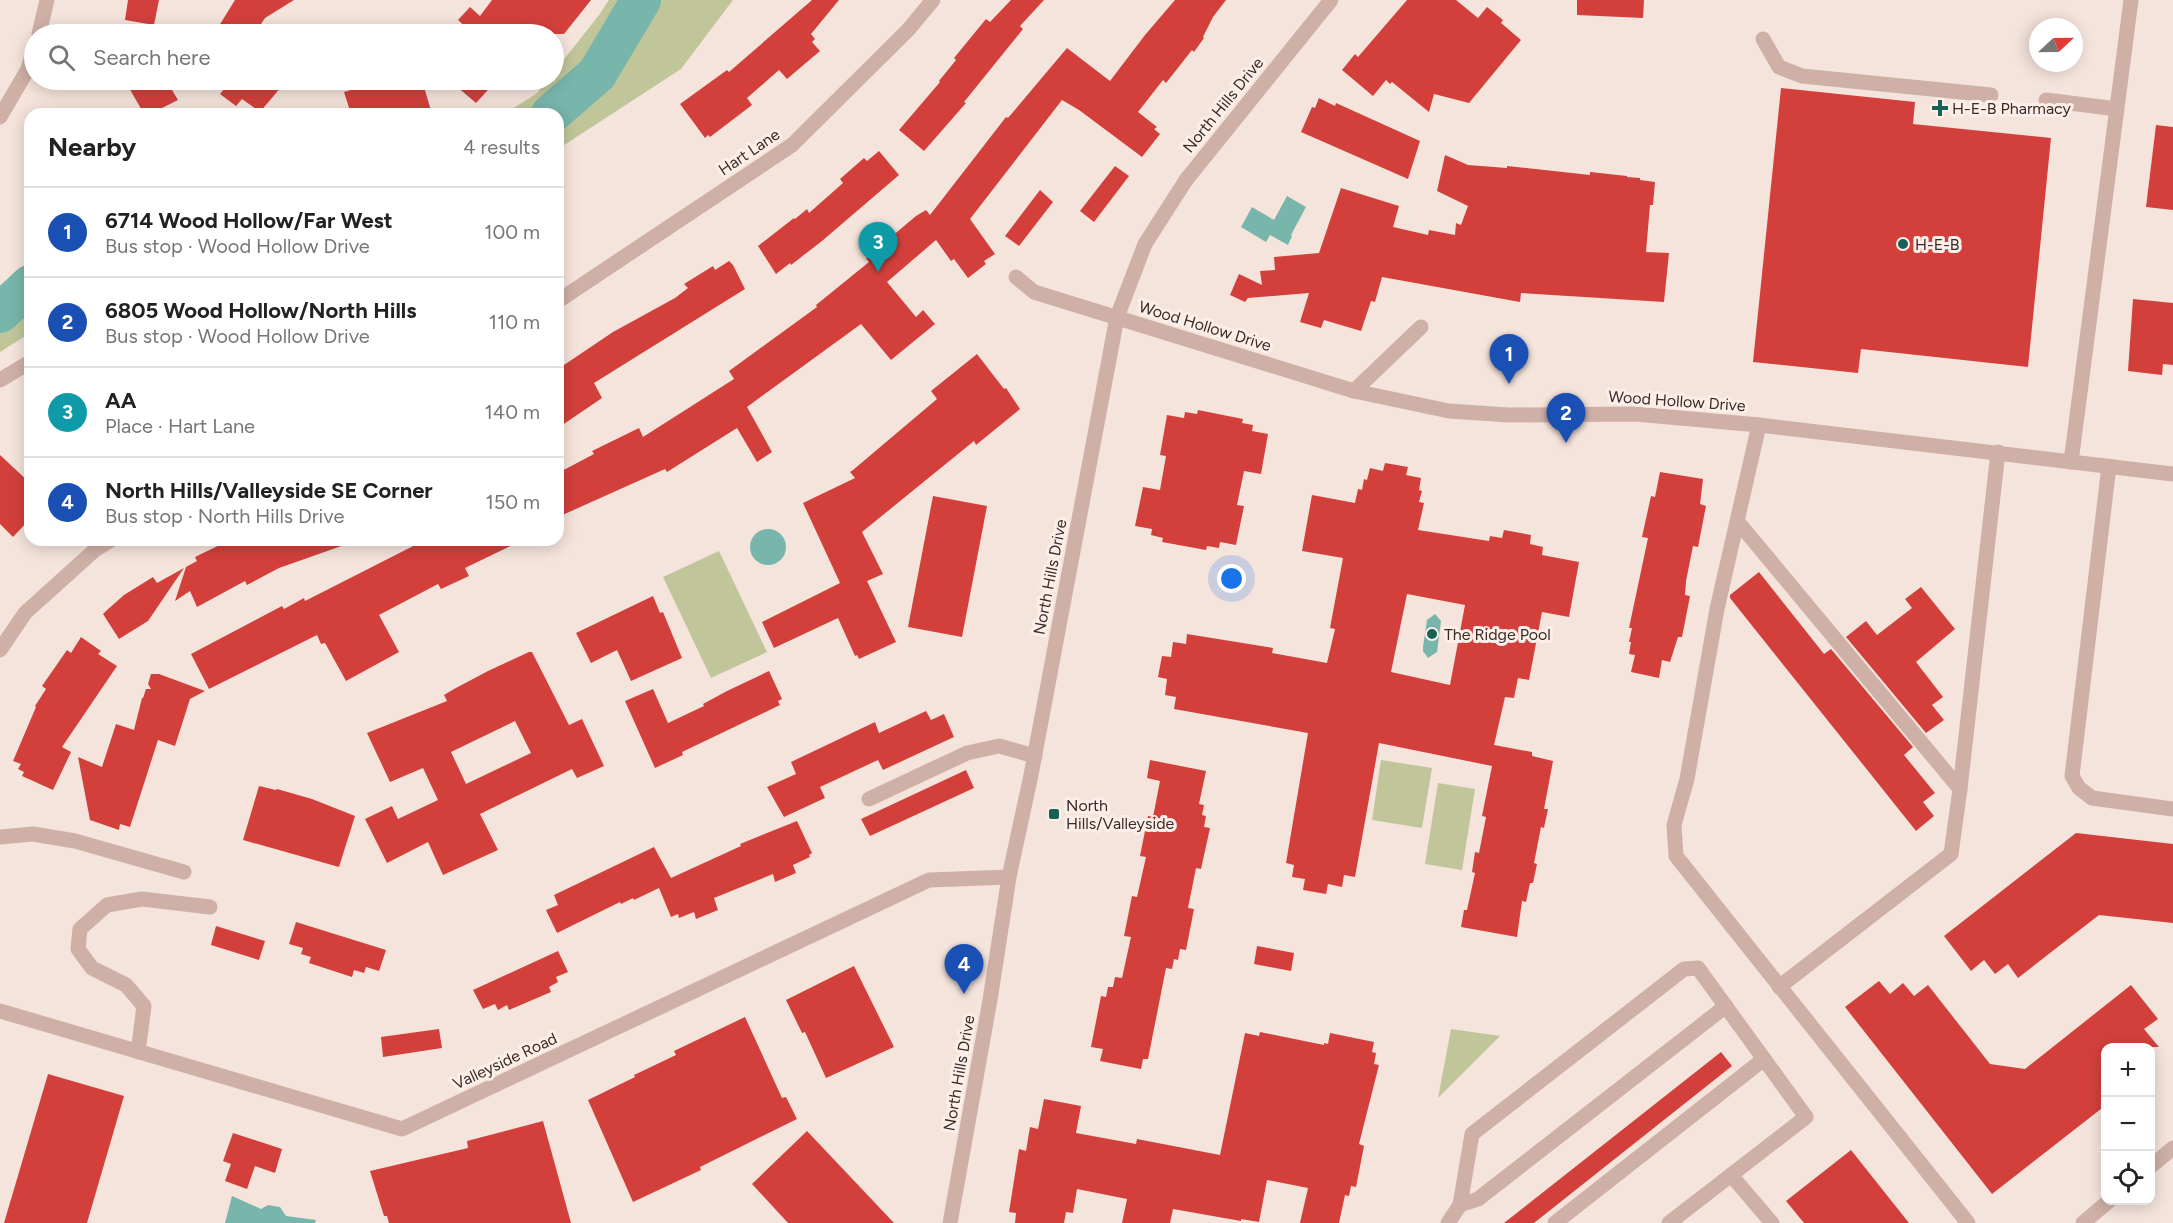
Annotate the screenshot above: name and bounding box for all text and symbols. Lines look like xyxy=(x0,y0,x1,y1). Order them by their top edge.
north arrow xyxy=(2029,18,2083,72)
search box xyxy=(24,24,564,90)
icon: search xyxy=(45,41,78,74)
text: Search here xyxy=(93,44,211,71)
street label: North Hills Drive xyxy=(1179,53,1267,157)
place label: H-E-B Pharmacy xyxy=(1952,99,2072,118)
marker: H-E-B Pharmacy xyxy=(1933,101,1947,115)
street label: Hart Lane xyxy=(715,124,783,179)
text: Nearby xyxy=(48,131,136,163)
text: 4 results xyxy=(463,135,540,159)
text: 6714 Wood Hollow/Far West xyxy=(105,207,393,234)
text: 1 xyxy=(63,220,72,244)
text: 100 m xyxy=(484,220,540,244)
pin: 3 xyxy=(858,222,898,272)
text: Bus stop · Wood Hollow Drive xyxy=(105,234,370,258)
place label: H-E-B xyxy=(1915,235,1960,254)
marker: H-E-B xyxy=(1896,237,1910,251)
text: 6805 Wood Hollow/North Hills xyxy=(105,297,417,324)
street label: Wood Hollow Drive xyxy=(1136,297,1274,355)
text: 2 xyxy=(62,310,73,334)
text: 110 m xyxy=(489,310,540,334)
text: Bus stop · Wood Hollow Drive xyxy=(105,324,370,348)
pin: 1 xyxy=(1490,334,1528,384)
text: AA xyxy=(105,387,136,414)
street label: Wood Hollow Drive xyxy=(1608,387,1747,415)
pin: 2 xyxy=(1546,394,1586,443)
text: 3 xyxy=(62,400,73,424)
text: 140 m xyxy=(485,400,540,424)
text: Place · Hart Lane xyxy=(105,414,255,438)
text: North Hills/Valleyside SE Corner xyxy=(105,477,433,504)
text: 4 xyxy=(61,490,74,514)
text: 150 m xyxy=(485,490,540,514)
text: Bus stop · North Hills Drive xyxy=(105,504,344,528)
street label: North Hills Drive xyxy=(1029,517,1071,636)
your location xyxy=(1217,564,1246,593)
place label: The Ridge Pool xyxy=(1444,625,1551,644)
marker: The Ridge Pool xyxy=(1425,627,1439,641)
place label: North Hills/Valleyside xyxy=(1066,796,1175,833)
marker: North Hills/Valleyside xyxy=(1047,807,1061,821)
pin: 4 xyxy=(944,944,984,994)
street label: North Hills Drive xyxy=(939,1013,979,1132)
street label: Valleyside Road xyxy=(450,1029,560,1093)
map controls xyxy=(2101,1043,2155,1205)
button: + xyxy=(2101,1043,2155,1097)
button: − xyxy=(2101,1097,2155,1151)
button: locate xyxy=(2101,1151,2155,1205)

